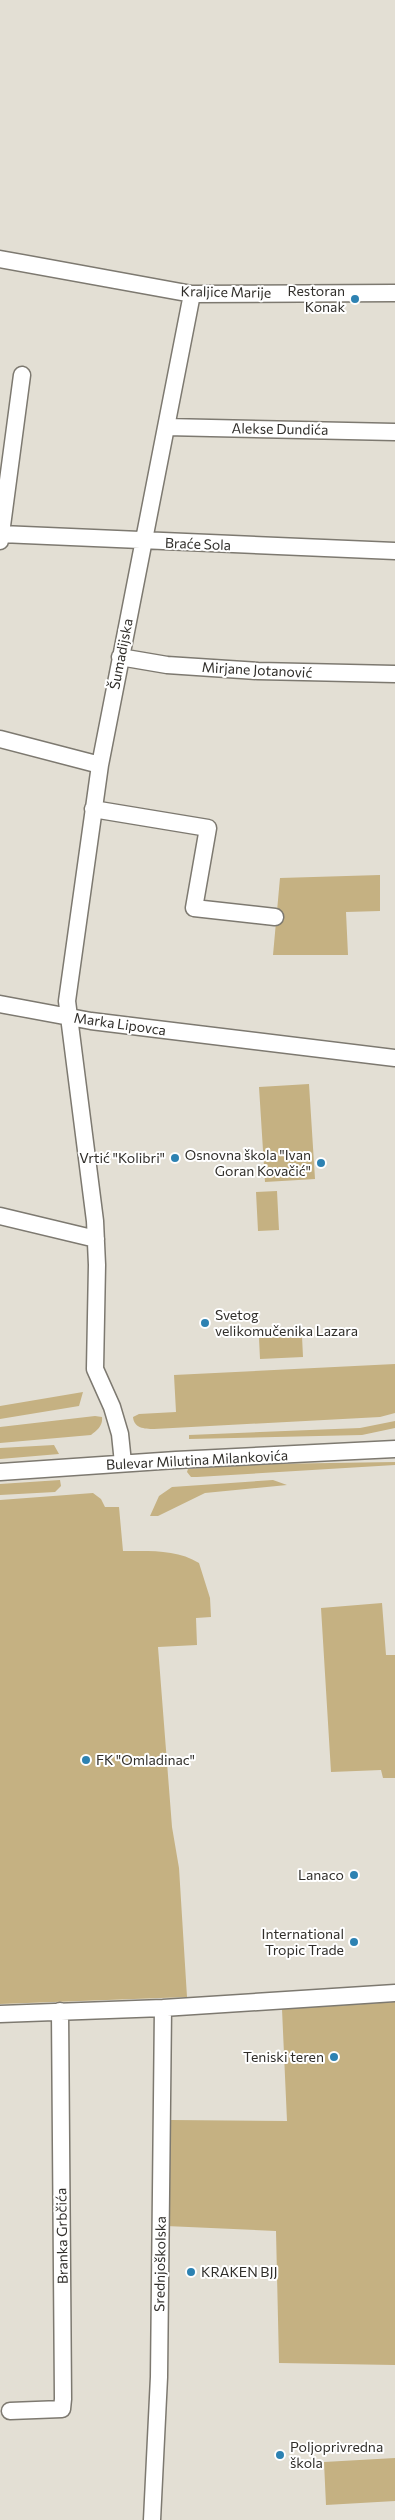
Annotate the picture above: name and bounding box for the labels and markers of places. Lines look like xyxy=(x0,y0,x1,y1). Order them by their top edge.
place label: Restoran Konak xyxy=(288,282,345,315)
marker: Restoran Konak xyxy=(349,293,361,305)
place label: Osnovna škola "Ivan Goran Kovačić" xyxy=(185,1146,311,1179)
place label: Vrtić "Kolibri" xyxy=(79,1149,165,1166)
marker: Vrtić "Kolibri" xyxy=(169,1152,181,1164)
marker: Osnovna škola "Ivan Goran Kovačić" xyxy=(315,1157,327,1169)
place label: Svetog velikomučenika Lazara xyxy=(215,1306,358,1339)
marker: Svetog velikomučenika Lazara xyxy=(199,1317,211,1329)
place label: FK "Omladinac" xyxy=(96,1751,195,1768)
marker: FK "Omladinac" xyxy=(80,1754,92,1766)
place label: Lanaco xyxy=(298,1866,344,1883)
marker: Lanaco xyxy=(348,1869,360,1881)
place label: International Tropic Trade xyxy=(262,1925,344,1958)
marker: International Tropic Trade xyxy=(348,1936,360,1948)
place label: Teniski teren xyxy=(243,2048,324,2065)
marker: Teniski teren xyxy=(328,2051,340,2063)
place label: KRAKEN BJJ xyxy=(201,2263,278,2280)
marker: KRAKEN BJJ xyxy=(185,2266,197,2278)
place label: Poljoprivredna škola xyxy=(290,2438,383,2471)
marker: Poljoprivredna škola xyxy=(274,2449,286,2461)

